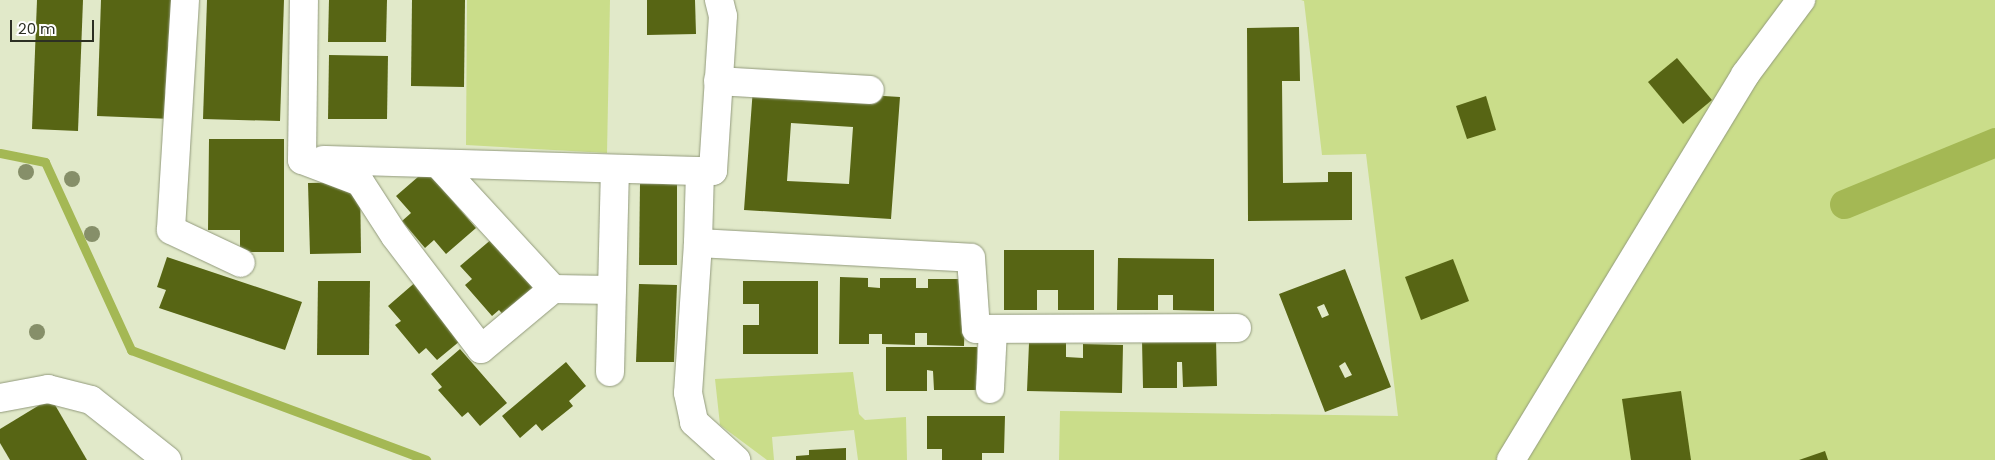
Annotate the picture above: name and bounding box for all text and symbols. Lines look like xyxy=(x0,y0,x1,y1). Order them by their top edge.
scale bar xyxy=(12,10,96,42)
text: 20 m xyxy=(18,18,56,39)

